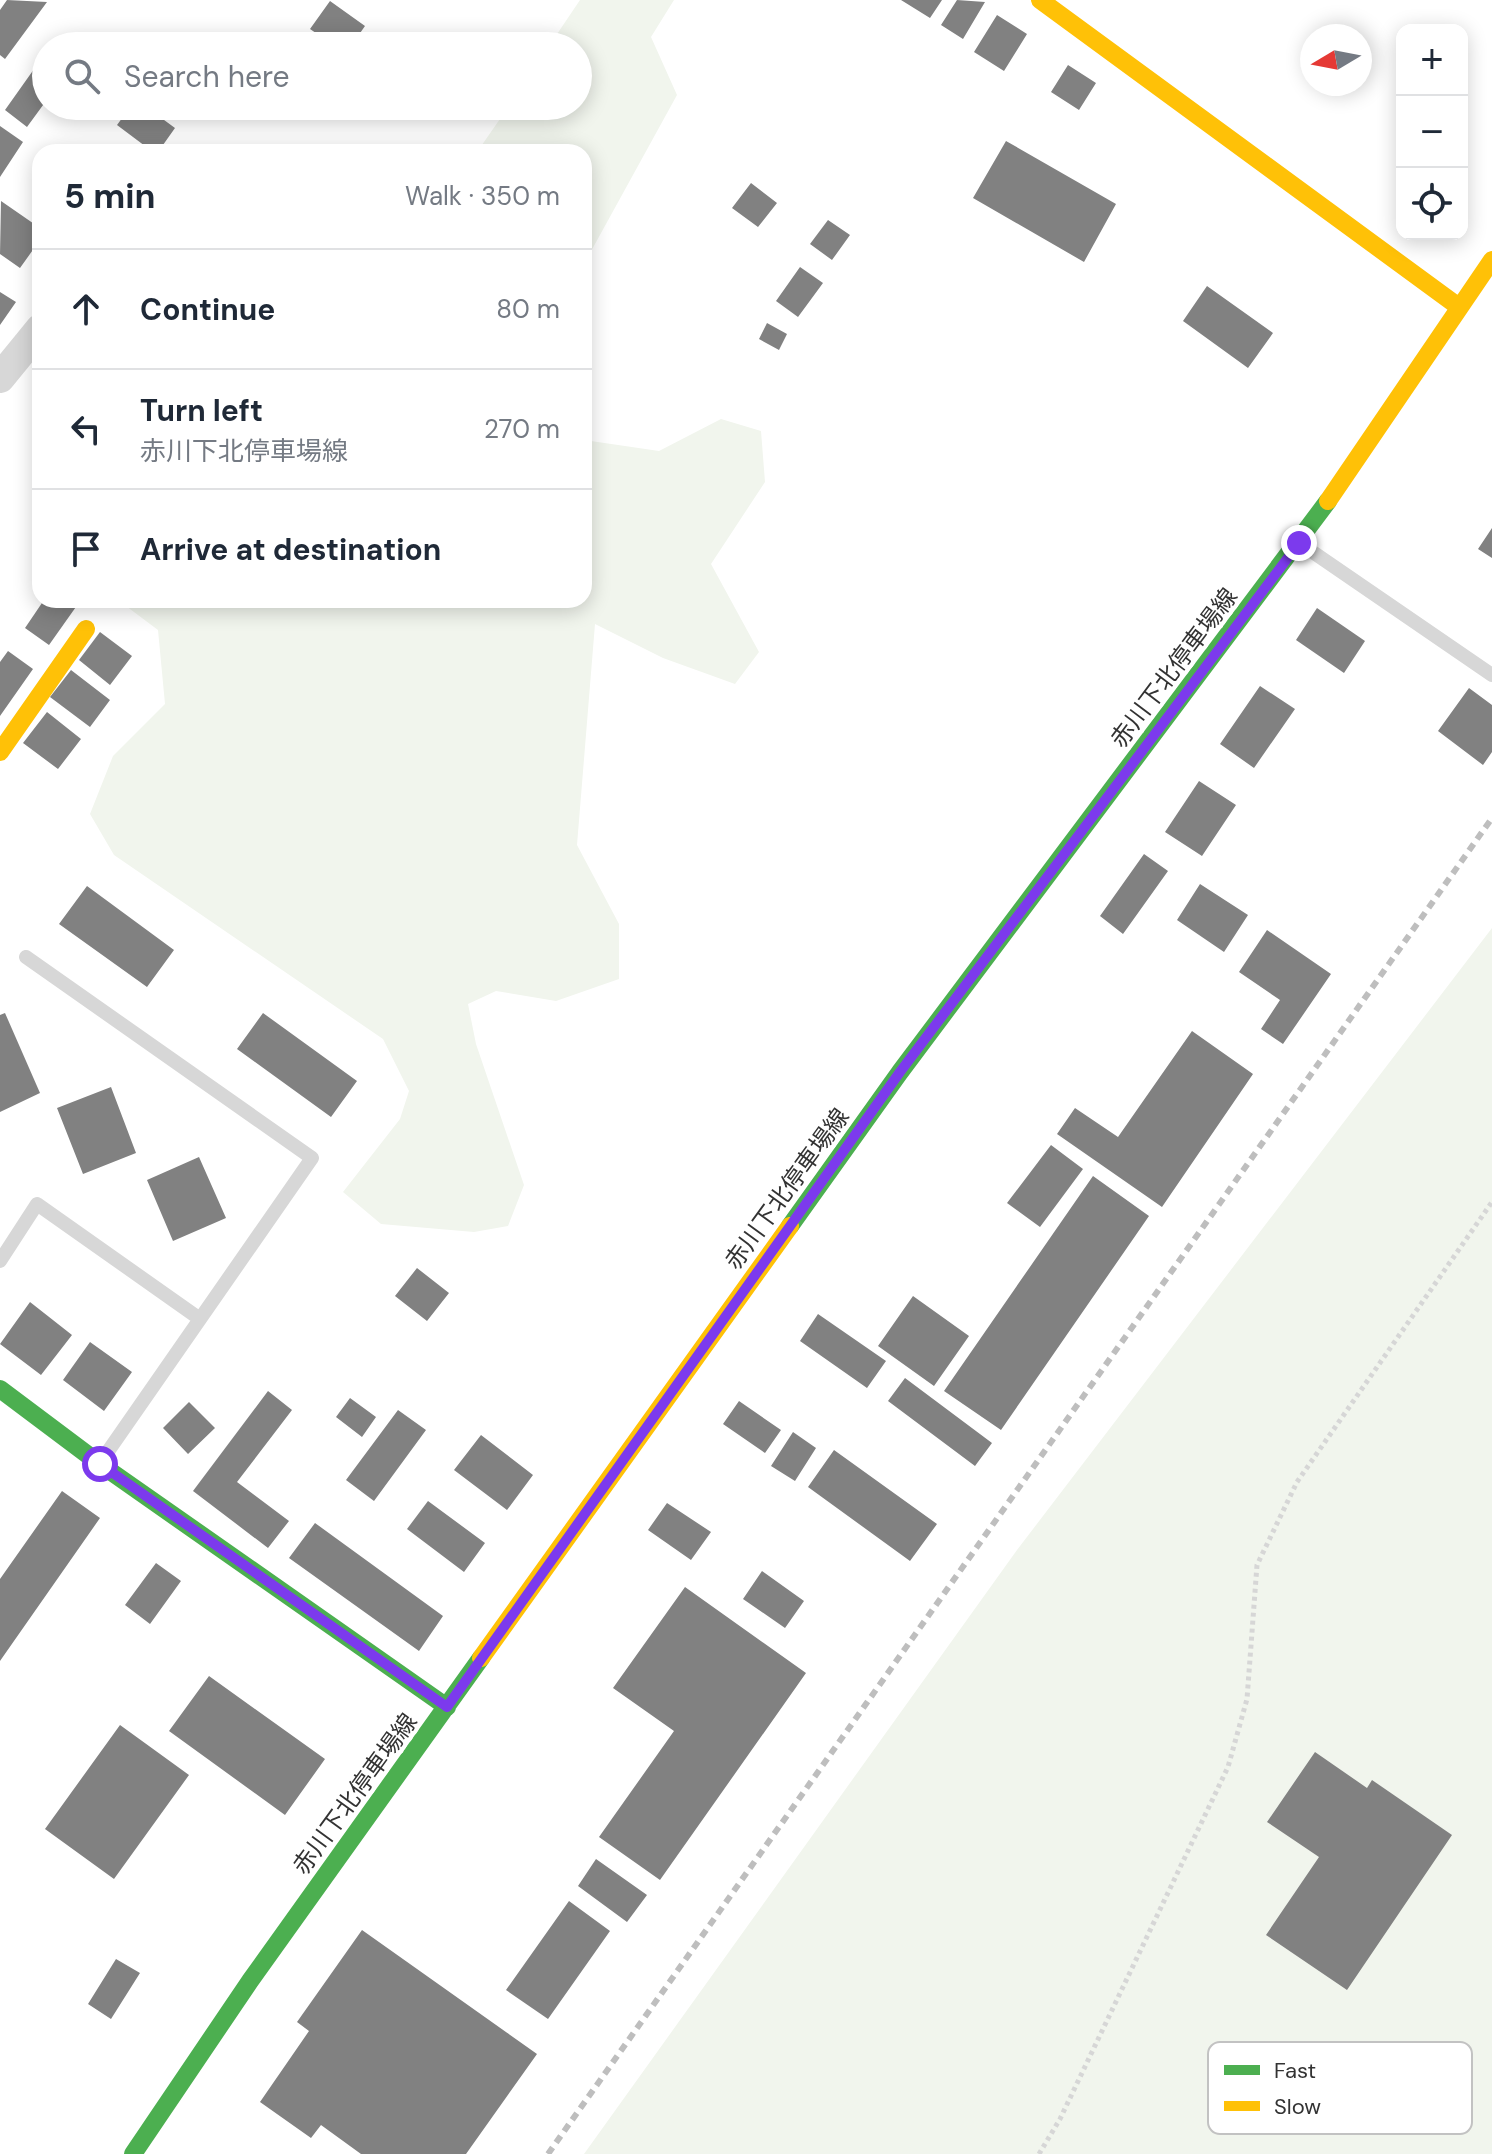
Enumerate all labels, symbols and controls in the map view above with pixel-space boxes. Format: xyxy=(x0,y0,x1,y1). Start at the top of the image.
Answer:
north arrow xyxy=(1300,24,1372,96)
map controls xyxy=(1396,24,1468,240)
button: + xyxy=(1396,24,1468,96)
search box xyxy=(32,32,592,120)
icon: search xyxy=(60,54,104,98)
text: Search here xyxy=(124,57,290,96)
button: − xyxy=(1396,96,1468,168)
button: locate xyxy=(1396,168,1468,240)
text: 5 min xyxy=(64,174,155,219)
text: Walk · 350 m xyxy=(405,179,560,213)
icon: ahead xyxy=(64,287,108,331)
text: Continue xyxy=(140,290,275,329)
text: 80 m xyxy=(496,292,560,326)
text: Turn left xyxy=(140,391,263,430)
icon: left xyxy=(64,407,108,451)
text: 270 m xyxy=(484,412,560,446)
text: 赤川下北停車場線 xyxy=(140,434,348,468)
route end xyxy=(1281,525,1317,561)
icon: arrive xyxy=(64,527,108,571)
text: Arrive at destination xyxy=(140,530,441,569)
street label: 赤川下北停車場線 xyxy=(1103,582,1244,754)
street label: 赤川下北停車場線 xyxy=(718,1102,856,1275)
route start xyxy=(82,1446,118,1482)
street label: 赤川下北停車場線 xyxy=(286,1707,424,1880)
legend xyxy=(1208,2042,1472,2134)
text: Fast xyxy=(1274,2056,1316,2085)
text: Slow xyxy=(1274,2092,1321,2121)

